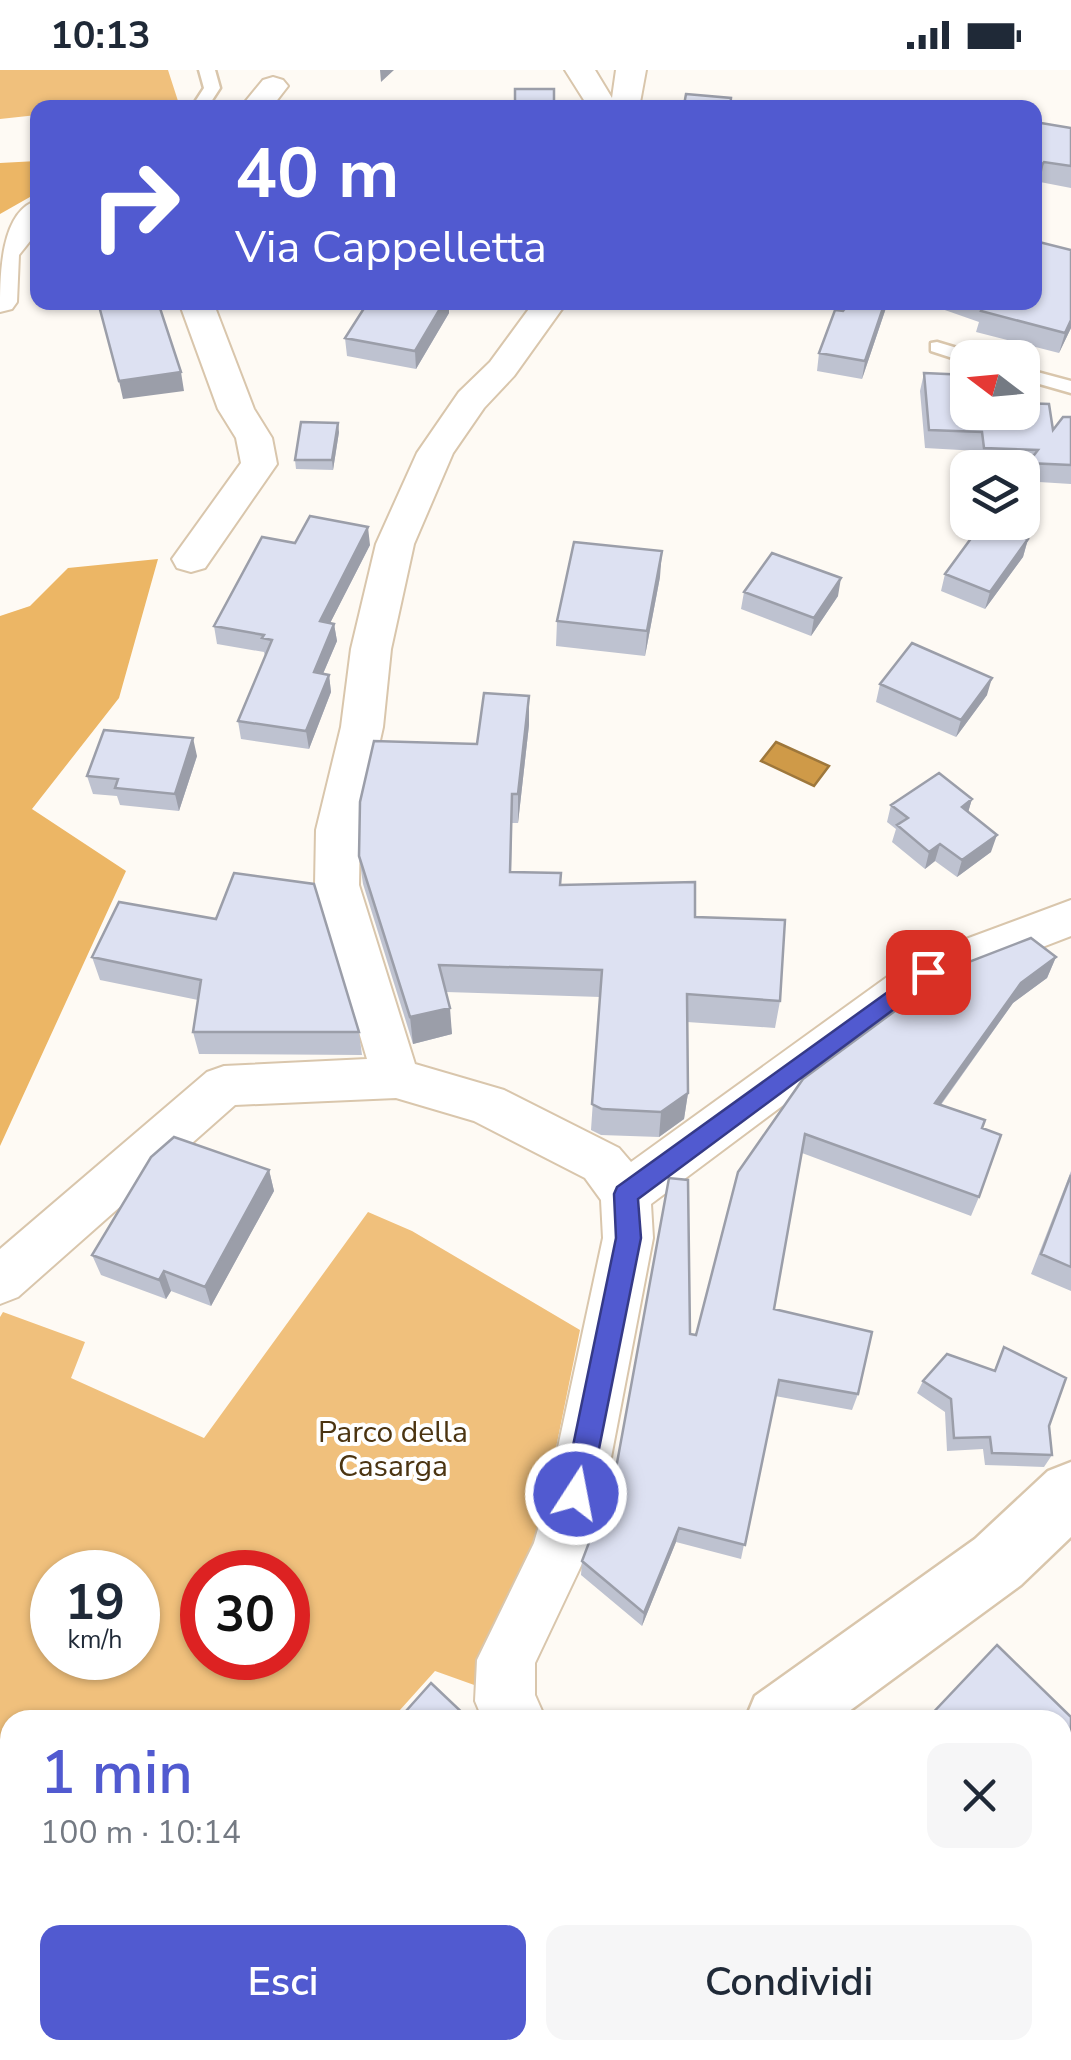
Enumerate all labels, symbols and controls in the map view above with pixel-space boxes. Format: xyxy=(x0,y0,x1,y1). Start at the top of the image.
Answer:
text: 10:13 xyxy=(50,10,151,61)
text: 40 m xyxy=(235,126,399,222)
icon: right xyxy=(70,140,200,270)
text: Via Cappelletta xyxy=(235,217,547,278)
north arrow xyxy=(950,340,1040,430)
map controls xyxy=(950,340,1040,540)
button: layers xyxy=(950,450,1040,540)
pin xyxy=(886,930,971,1015)
icon: arrive xyxy=(901,945,956,1000)
park label: Parco della Casarga xyxy=(318,1412,468,1487)
position arrow xyxy=(524,1442,628,1546)
speed limit sign: 30 xyxy=(180,1550,310,1680)
text: 19 xyxy=(65,1568,125,1637)
text: km/h xyxy=(67,1623,123,1657)
text: 1 min xyxy=(40,1732,193,1814)
button: close xyxy=(927,1743,1032,1848)
text: 100 m · 10:14 xyxy=(40,1811,241,1854)
button: Esci xyxy=(40,1925,526,2040)
button: Condividi xyxy=(546,1925,1032,2040)

